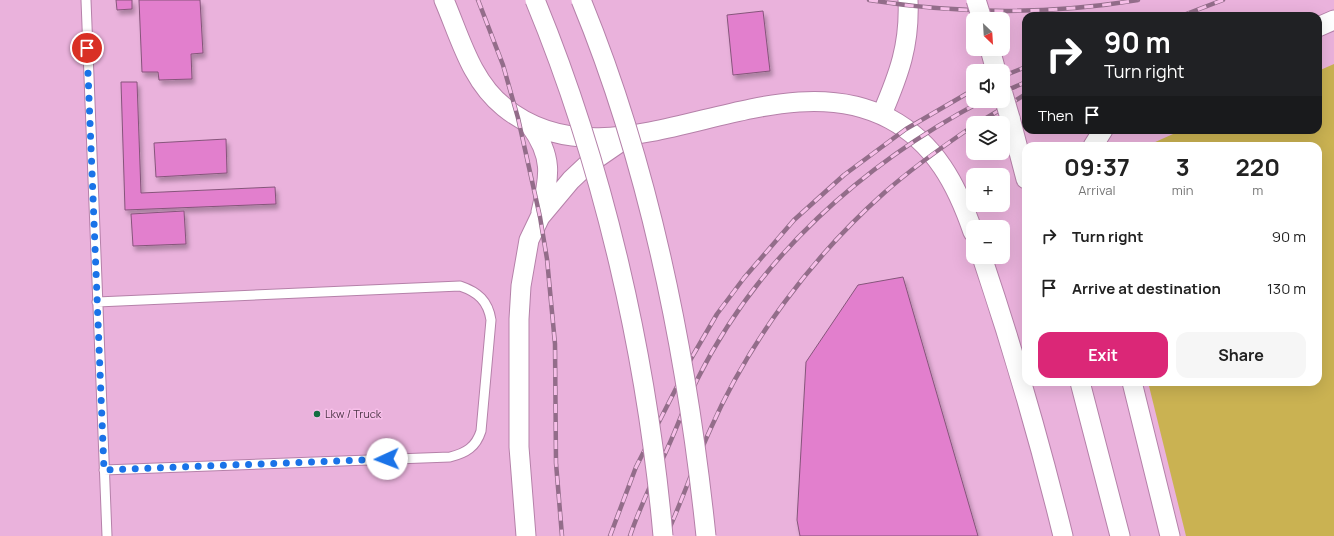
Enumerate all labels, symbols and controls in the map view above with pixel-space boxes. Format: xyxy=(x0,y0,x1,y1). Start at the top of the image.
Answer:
north arrow xyxy=(966,12,1010,56)
map controls xyxy=(966,12,1010,264)
text: 90 m xyxy=(1104,23,1171,61)
icon: right xyxy=(1038,28,1090,80)
pin xyxy=(70,31,104,65)
icon: arrive xyxy=(76,37,98,59)
text: Turn right xyxy=(1104,59,1185,83)
button: sound xyxy=(966,64,1010,108)
icon: arrive xyxy=(1081,104,1103,126)
text: Then xyxy=(1038,105,1073,126)
button: layers xyxy=(966,116,1010,160)
text: 09:37 xyxy=(1064,150,1130,183)
text: 3 xyxy=(1176,150,1190,183)
text: 220 xyxy=(1236,150,1280,183)
button: + xyxy=(966,168,1010,212)
text: Arrival xyxy=(1078,181,1115,199)
text: min xyxy=(1172,181,1194,199)
text: m xyxy=(1252,181,1263,199)
button: − xyxy=(966,220,1010,264)
icon: right xyxy=(1038,225,1060,247)
text: Turn right xyxy=(1072,226,1143,247)
text: 90 m xyxy=(1272,226,1306,247)
icon: arrive xyxy=(1038,277,1060,299)
text: Arrive at destination xyxy=(1072,278,1221,299)
text: 130 m xyxy=(1267,278,1306,299)
button: Exit xyxy=(1038,332,1168,378)
button: Share xyxy=(1176,332,1306,378)
place label: Lkw / Truck xyxy=(325,406,382,421)
marker: Lkw / Truck xyxy=(312,409,322,419)
position arrow xyxy=(366,438,408,480)

